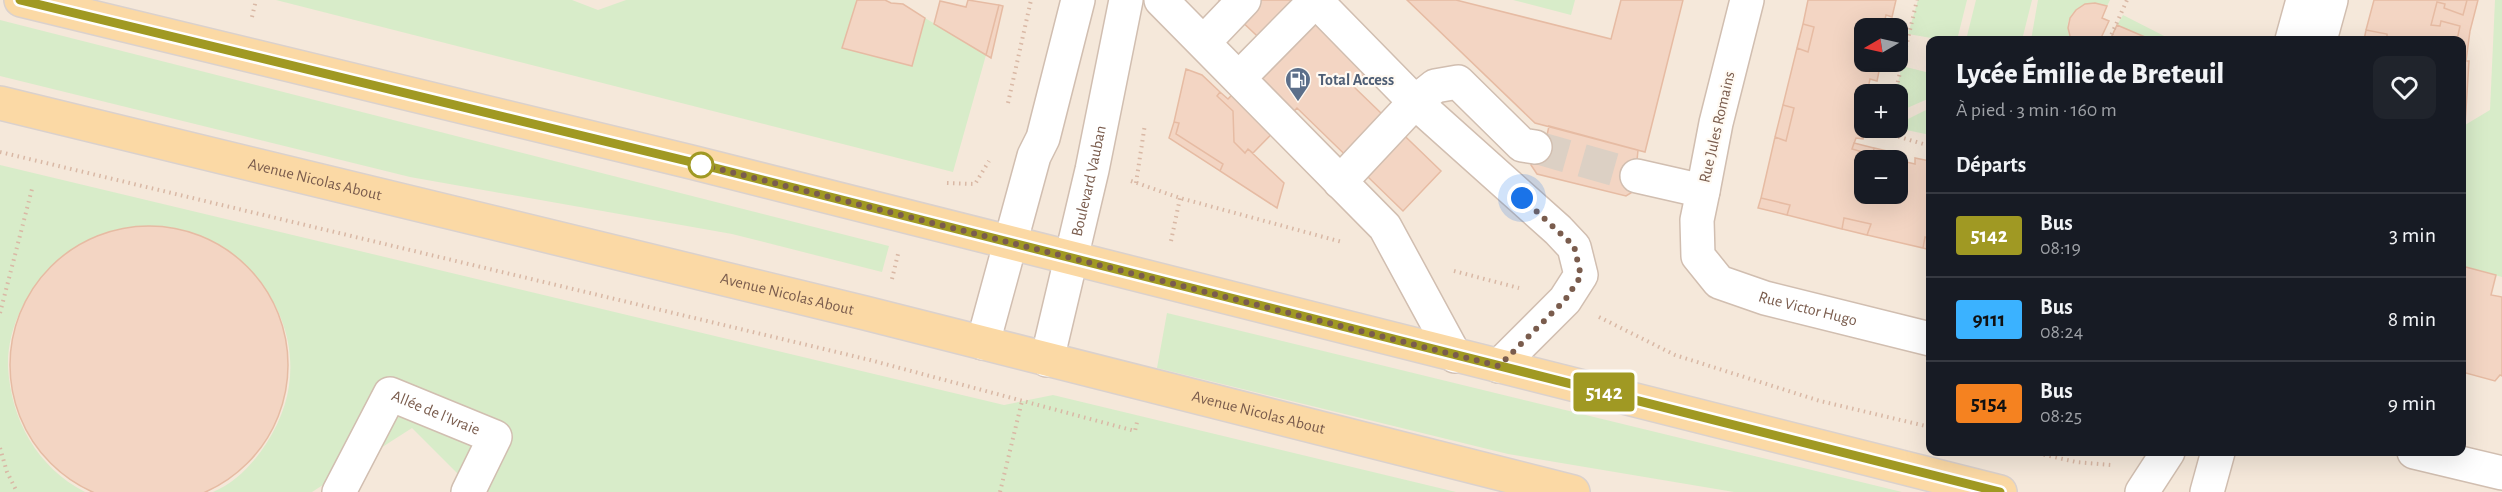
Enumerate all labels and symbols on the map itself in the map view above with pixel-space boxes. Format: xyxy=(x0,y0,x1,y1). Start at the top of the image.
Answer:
north arrow xyxy=(1854,18,1908,72)
fuel station icon: Total Access xyxy=(1283,65,1313,103)
street label: Rue Jules Romains xyxy=(1696,70,1738,184)
place label: Total Access xyxy=(1318,72,1394,88)
street label: Boulevard Vauban xyxy=(1069,124,1109,238)
unlabelled marker xyxy=(688,152,714,178)
street label: Avenue Nicolas About xyxy=(247,156,383,203)
your location xyxy=(1507,183,1537,213)
street label: Avenue Nicolas About xyxy=(719,270,855,318)
street label: Rue Victor Hugo xyxy=(1756,288,1859,329)
line badge: 5142 xyxy=(1562,372,1646,412)
street label: Allée de l'Ivraie xyxy=(389,388,482,438)
street label: Avenue Nicolas About xyxy=(1190,388,1327,437)

